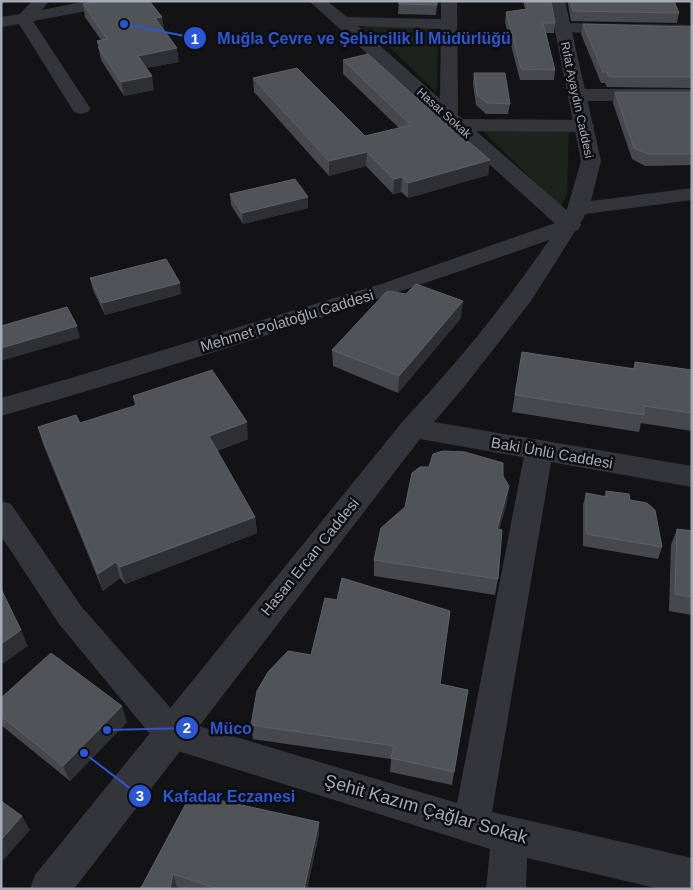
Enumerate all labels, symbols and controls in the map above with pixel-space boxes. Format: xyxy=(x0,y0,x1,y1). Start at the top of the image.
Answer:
callout: Muğla Çevre ve Şehircilik İl Müdürlüğü xyxy=(182,23,521,54)
text: 1 xyxy=(191,30,199,47)
text: Muğla Çevre ve Şehircilik İl Müdürlüğü xyxy=(217,30,511,47)
street label: Rıfat Ayaydın Caddesi xyxy=(558,41,596,159)
street label: Hasat Sokak xyxy=(414,85,475,142)
street label: Mehmet Polatoğlu Caddesi xyxy=(198,286,375,355)
street label: Baki Ünlü Caddesi xyxy=(490,433,614,472)
street label: Hasan Ercan Caddesi xyxy=(257,495,362,619)
callout: Müco xyxy=(175,712,262,743)
text: 2 xyxy=(183,719,191,736)
text: Müco xyxy=(210,720,252,737)
street label: Şehit Kazım Çağlar Sokak xyxy=(322,770,531,848)
callout: Kafadar Eczanesi xyxy=(128,781,305,812)
text: 3 xyxy=(136,787,144,804)
text: Kafadar Eczanesi xyxy=(163,788,295,805)

